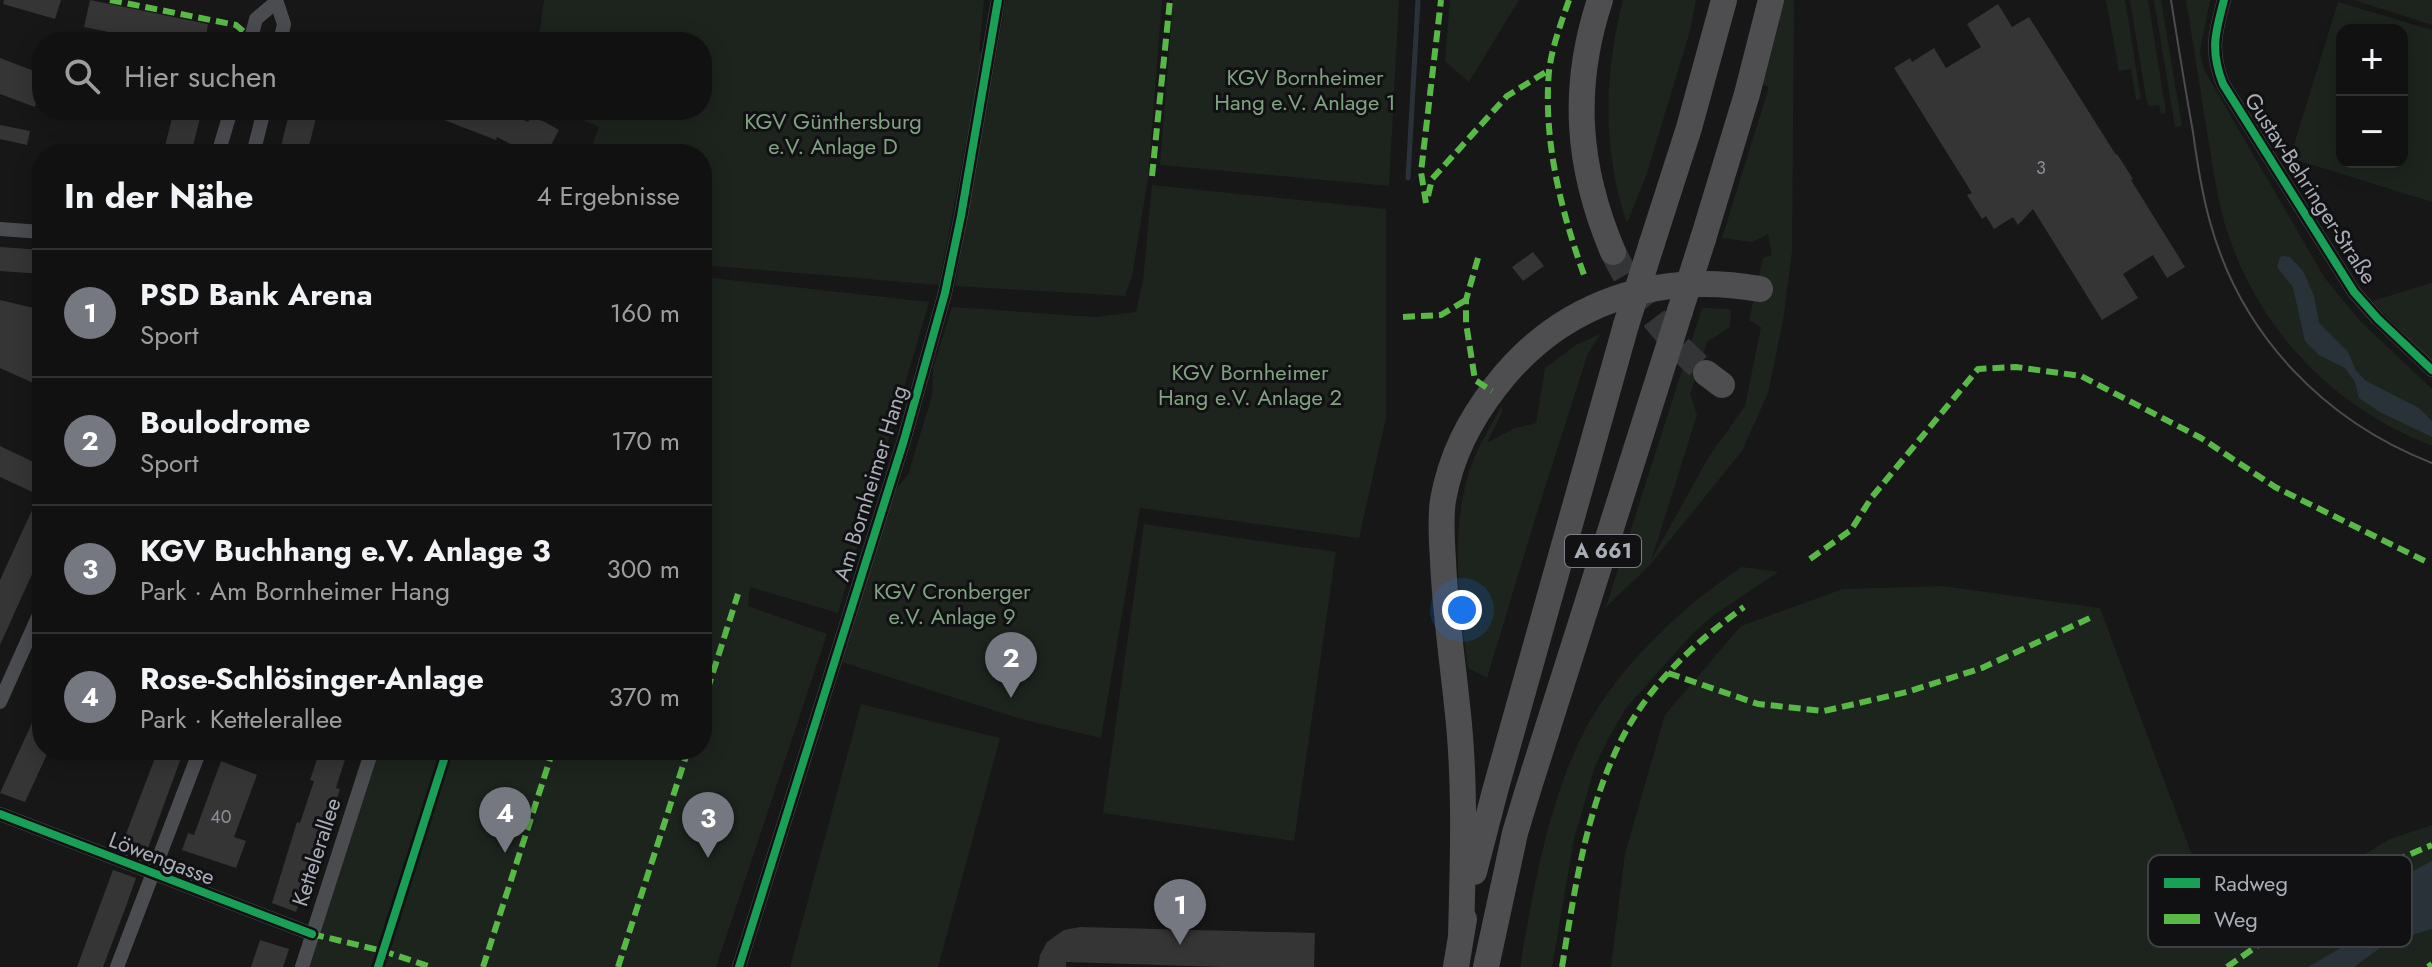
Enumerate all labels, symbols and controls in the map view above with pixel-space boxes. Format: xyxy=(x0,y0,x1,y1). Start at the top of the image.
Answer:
map controls xyxy=(2336,24,2408,168)
button: + xyxy=(2336,24,2408,96)
search box xyxy=(32,32,712,120)
icon: search xyxy=(60,54,104,98)
text: Hier suchen xyxy=(124,55,277,98)
park label: KGV Bornheimer Hang e.V. Anlage 1 xyxy=(1214,61,1396,118)
street label: Gustav-Behringer-Straße xyxy=(2237,86,2385,290)
button: − xyxy=(2336,96,2408,168)
park label: KGV Günthersburg e.V. Anlage D xyxy=(744,105,922,162)
house number: 3 xyxy=(2036,155,2046,181)
text: In der Nähe xyxy=(64,172,254,221)
text: 4 Ergebnisse xyxy=(536,177,680,215)
text: PSD Bank Arena xyxy=(140,273,373,316)
text: 1 xyxy=(83,294,97,332)
text: 160 m xyxy=(610,294,680,332)
text: Sport xyxy=(140,316,198,354)
park label: KGV Bornheimer Hang e.V. Anlage 2 xyxy=(1158,356,1342,413)
street label: Am Bornheimer Hang xyxy=(825,381,915,585)
text: Boulodrome xyxy=(140,401,311,444)
text: 2 xyxy=(81,422,99,460)
text: 170 m xyxy=(611,422,680,460)
text: Sport xyxy=(140,444,198,482)
text: KGV Buchhang e.V. Anlage 3 xyxy=(140,529,551,572)
road number: A 661 xyxy=(1565,535,1641,567)
text: 3 xyxy=(82,550,98,588)
text: 300 m xyxy=(607,550,680,588)
text: Park · Am Bornheimer Hang xyxy=(140,572,450,610)
park label: KGV Cronberger e.V. Anlage 9 xyxy=(873,575,1031,632)
your location xyxy=(1442,590,1482,630)
pin: 2 xyxy=(985,632,1037,698)
text: Rose-Schlösinger-Anlage xyxy=(140,657,484,700)
text: 4 xyxy=(81,678,99,716)
text: 370 m xyxy=(609,678,680,716)
text: Park · Kettelerallee xyxy=(140,700,342,738)
pin: 4 xyxy=(479,787,531,853)
pin: 3 xyxy=(682,792,734,858)
street label: Kettelerallee xyxy=(283,794,349,910)
house number: 40 xyxy=(210,804,232,830)
street label: Löwengasse xyxy=(104,823,220,893)
legend xyxy=(2148,855,2412,947)
text: Radweg xyxy=(2214,867,2288,899)
pin: 1 xyxy=(1154,879,1206,945)
text: Weg xyxy=(2214,903,2258,935)

